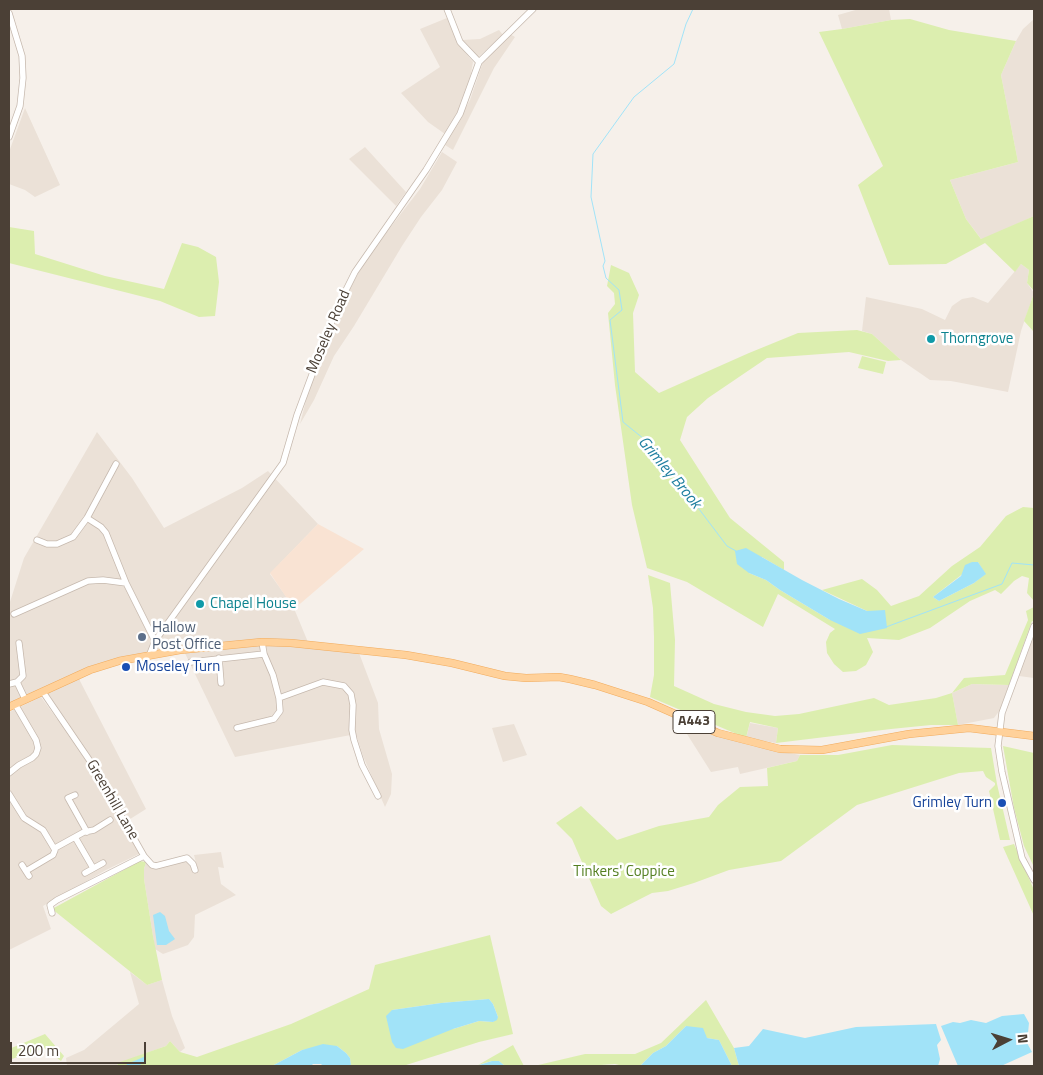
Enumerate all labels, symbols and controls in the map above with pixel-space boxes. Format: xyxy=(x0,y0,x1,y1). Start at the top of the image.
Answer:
street label: Moseley Road xyxy=(303,288,355,376)
place label: Thorngrove xyxy=(941,330,1013,348)
marker: Thorngrove xyxy=(925,333,937,345)
water label: Grimley Brook xyxy=(633,433,705,513)
place label: Chapel House xyxy=(210,595,296,613)
marker: Chapel House xyxy=(194,598,206,610)
place label: Hallow Post Office xyxy=(152,619,221,654)
marker: Hallow Post Office xyxy=(136,631,148,643)
place label: Moseley Turn xyxy=(136,658,220,676)
marker: Moseley Turn xyxy=(120,661,132,673)
road number: A443 xyxy=(673,710,715,734)
street label: Greenhill Lane xyxy=(82,757,142,843)
place label: Grimley Turn xyxy=(913,794,992,812)
marker: Grimley Turn xyxy=(996,797,1008,809)
park label: Tinkers' Coppice xyxy=(573,863,675,881)
north arrow xyxy=(983,1015,1033,1065)
scale bar xyxy=(12,1032,149,1064)
text: N xyxy=(1013,1033,1034,1044)
text: 200 m xyxy=(18,1039,59,1062)

